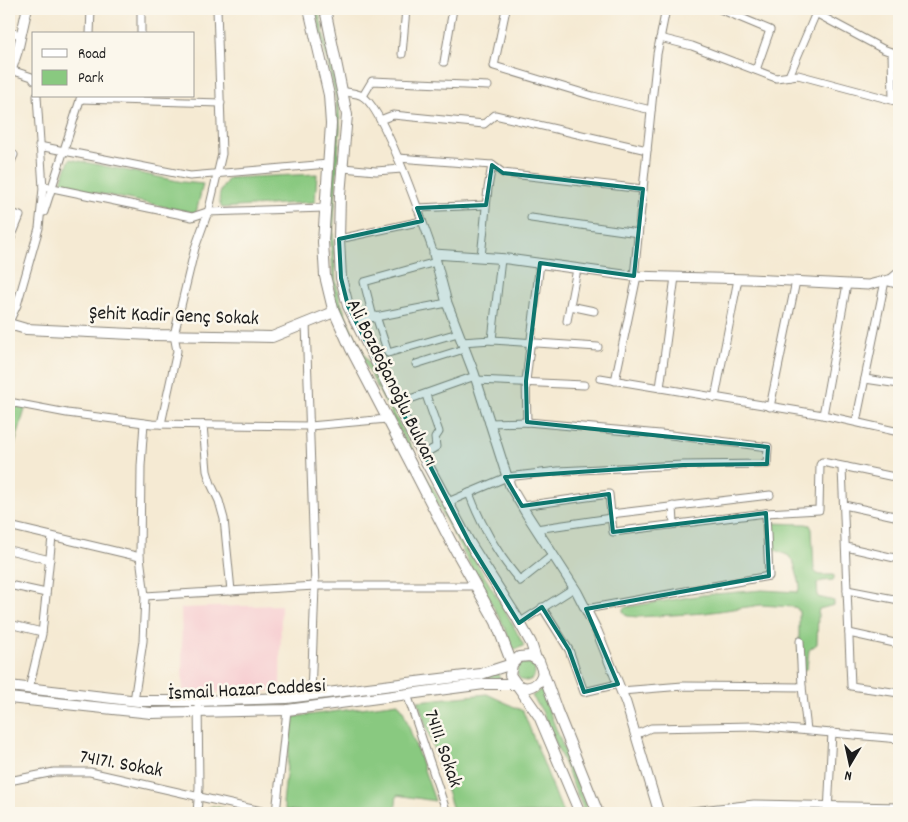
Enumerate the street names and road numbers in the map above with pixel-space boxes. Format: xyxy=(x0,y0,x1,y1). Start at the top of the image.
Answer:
street label: Ali Bozdoğanoğlu Bulvarı xyxy=(338,295,444,471)
street label: Şehit Kadir Genç Sokak xyxy=(89,300,259,334)
street label: İsmail Hazar Caddesi xyxy=(168,673,327,709)
street label: 74111. Sokak xyxy=(416,706,468,792)
street label: 74171. Sokak xyxy=(77,744,165,786)

